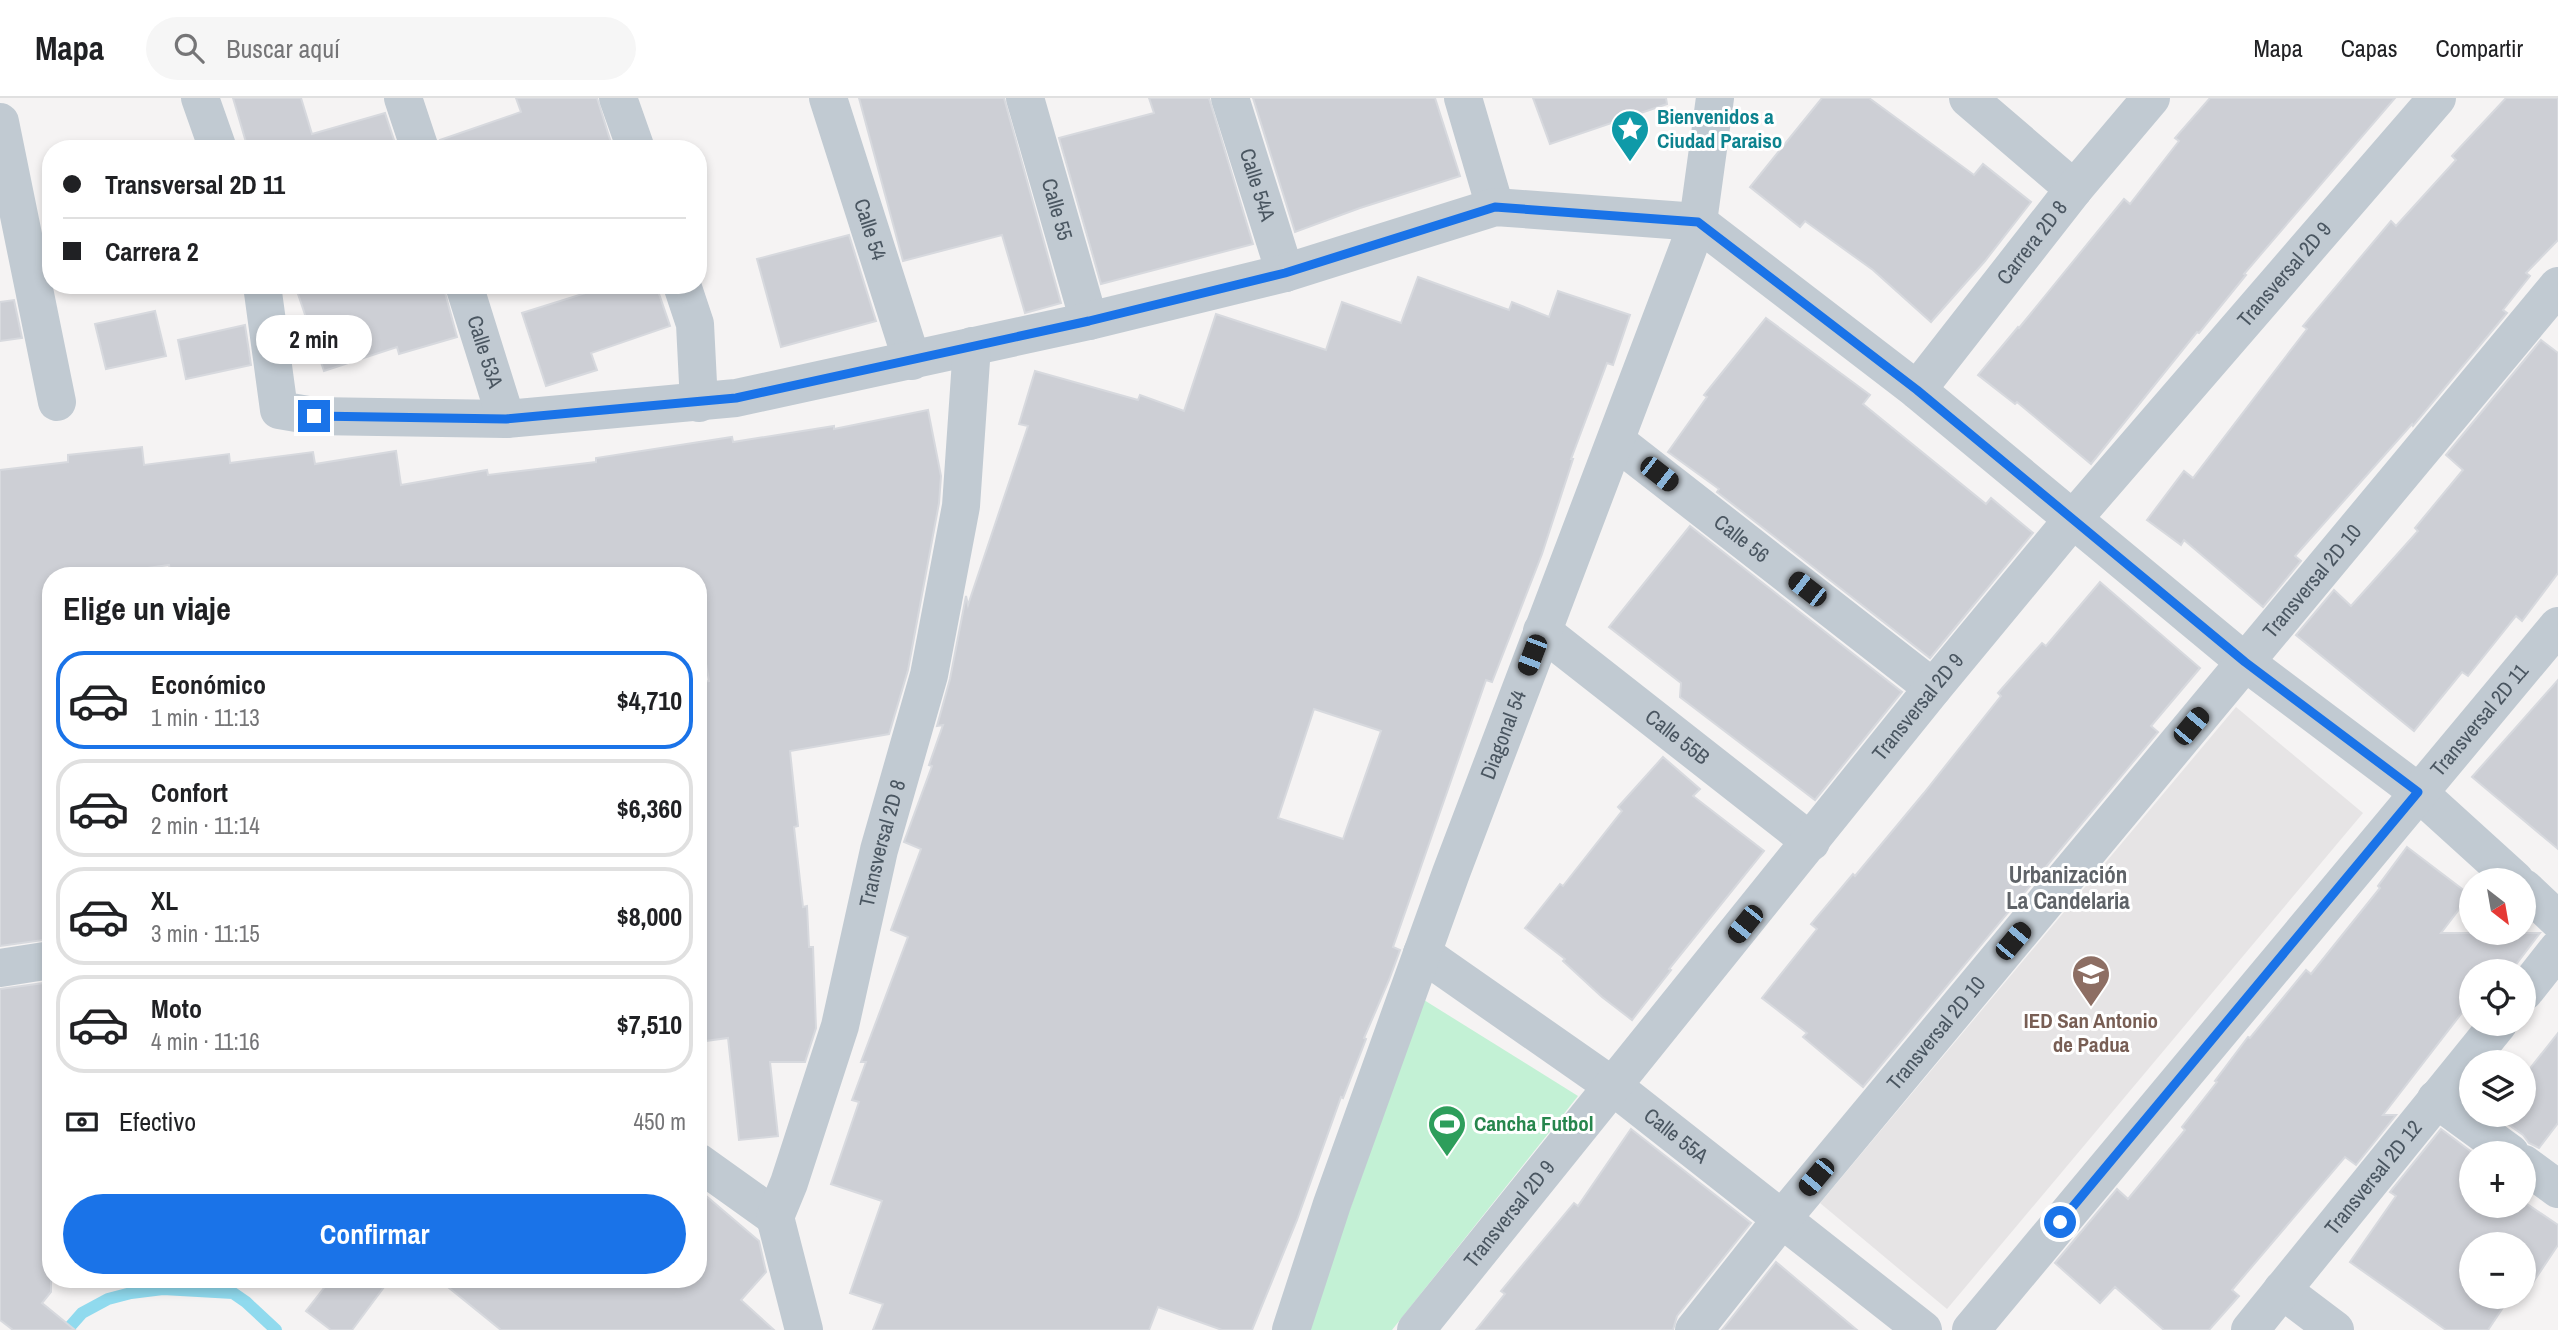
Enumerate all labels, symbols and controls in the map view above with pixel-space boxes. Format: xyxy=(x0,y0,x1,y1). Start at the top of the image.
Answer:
search box xyxy=(146,17,636,80)
text: Mapa xyxy=(35,26,104,70)
icon: search xyxy=(170,29,208,67)
text: Buscar aquí xyxy=(226,31,340,66)
text: Mapa xyxy=(2253,32,2303,64)
text: Capas xyxy=(2341,32,2398,64)
text: Compartir xyxy=(2436,32,2523,64)
place label: Bienvenidos a Ciudad Paraiso xyxy=(1657,102,1782,155)
place icon: Bienvenidos a Ciudad Paraiso xyxy=(1609,108,1651,163)
street label: Calle 54A xyxy=(1233,145,1283,225)
text: Transversal 2D 11 xyxy=(105,167,285,202)
street label: Calle 55 xyxy=(1035,175,1080,244)
street label: Carrera 2D 8 xyxy=(1990,194,2074,290)
street label: Calle 54 xyxy=(847,195,894,264)
street label: Transversal 2D 9 xyxy=(2230,215,2338,333)
text: Carrera 2 xyxy=(105,234,199,269)
street label: Calle 53A xyxy=(460,312,511,392)
callout: 2 min xyxy=(256,314,372,364)
text: 2 min xyxy=(289,324,339,355)
route end xyxy=(298,400,330,432)
car xyxy=(1636,453,1683,495)
street label: Calle 56 xyxy=(1708,507,1776,569)
street label: Transversal 2D 10 xyxy=(2256,518,2368,644)
car xyxy=(1784,568,1831,610)
text: Elige un viaje xyxy=(63,587,231,630)
car xyxy=(1515,632,1550,678)
street label: Transversal 2D 9 xyxy=(1865,647,1970,767)
street label: Transversal 2D 11 xyxy=(2423,657,2535,782)
text: Económico xyxy=(151,667,266,702)
icon: car xyxy=(67,669,130,732)
text: $4,710 xyxy=(617,683,682,718)
street label: Diagonal 54 xyxy=(1473,686,1533,783)
text: 1 min · 11:13 xyxy=(151,702,260,733)
street label: Calle 55B xyxy=(1639,702,1716,771)
car xyxy=(2170,703,2213,749)
text: Confort xyxy=(151,775,228,810)
street label: Transversal 2D 8 xyxy=(852,776,912,910)
icon: car xyxy=(67,777,130,840)
text: $6,360 xyxy=(617,791,682,826)
text: 2 min · 11:14 xyxy=(151,810,260,841)
district label: Urbanización La Candelaria xyxy=(2006,859,2130,916)
north arrow xyxy=(2459,868,2536,945)
map controls xyxy=(2459,868,2536,1309)
text: XL xyxy=(151,883,178,918)
icon: car xyxy=(67,885,130,948)
text: $8,000 xyxy=(617,899,682,934)
car xyxy=(1724,901,1767,947)
text: 3 min · 11:15 xyxy=(151,918,260,949)
car xyxy=(1992,918,2035,964)
school or university icon: IED San Antonio de Padua xyxy=(2070,953,2112,1008)
button: locate xyxy=(2459,959,2536,1036)
street label: Transversal 2D 10 xyxy=(1880,970,1992,1096)
text: Moto xyxy=(151,991,202,1026)
icon: car xyxy=(67,993,130,1056)
place label: IED San Antonio de Padua xyxy=(2024,1006,2158,1059)
text: $7,510 xyxy=(617,1007,682,1042)
text: 4 min · 11:16 xyxy=(151,1026,260,1057)
button: layers xyxy=(2459,1050,2536,1127)
street label: Calle 55A xyxy=(1638,1101,1715,1170)
icon: cash xyxy=(63,1103,101,1141)
sports icon: Cancha Futbol xyxy=(1426,1103,1468,1158)
text: Efectivo xyxy=(119,1104,196,1139)
text: 450 m xyxy=(634,1106,686,1137)
place label: Cancha Futbol xyxy=(1474,1109,1594,1138)
street label: Transversal 2D 12 xyxy=(2318,1114,2428,1241)
button: + xyxy=(2459,1141,2536,1218)
street label: Transversal 2D 9 xyxy=(1457,1154,1561,1274)
car xyxy=(1795,1154,1838,1200)
button: Confirmar xyxy=(63,1194,686,1274)
route start xyxy=(2044,1206,2076,1238)
button: − xyxy=(2459,1232,2536,1309)

